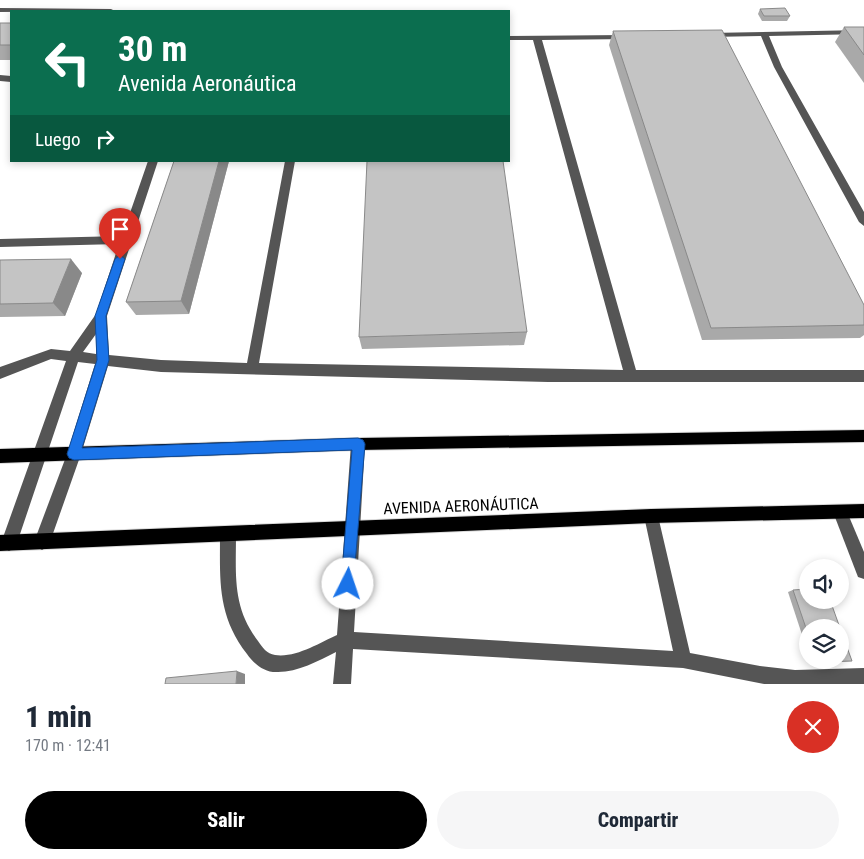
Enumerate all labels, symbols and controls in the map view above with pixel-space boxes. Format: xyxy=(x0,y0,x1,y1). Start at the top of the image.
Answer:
text: 30 m xyxy=(118,29,187,70)
icon: left xyxy=(35,30,100,95)
text: Avenida Aeronáutica xyxy=(118,71,297,96)
icon: right xyxy=(91,125,119,153)
text: Luego xyxy=(35,128,81,151)
pin xyxy=(99,208,141,259)
icon: arrive xyxy=(106,215,134,243)
street label: AVENIDA AERONÁUTICA xyxy=(383,494,539,518)
position arrow xyxy=(321,557,373,609)
map controls xyxy=(799,559,849,669)
button: sound xyxy=(799,559,849,609)
button: layers xyxy=(799,619,849,669)
text: 1 min xyxy=(25,699,92,734)
button: close xyxy=(787,701,839,753)
text: 170 m · 12:41 xyxy=(25,736,111,755)
button: Salir xyxy=(25,791,427,849)
button: Compartir xyxy=(437,791,839,849)

